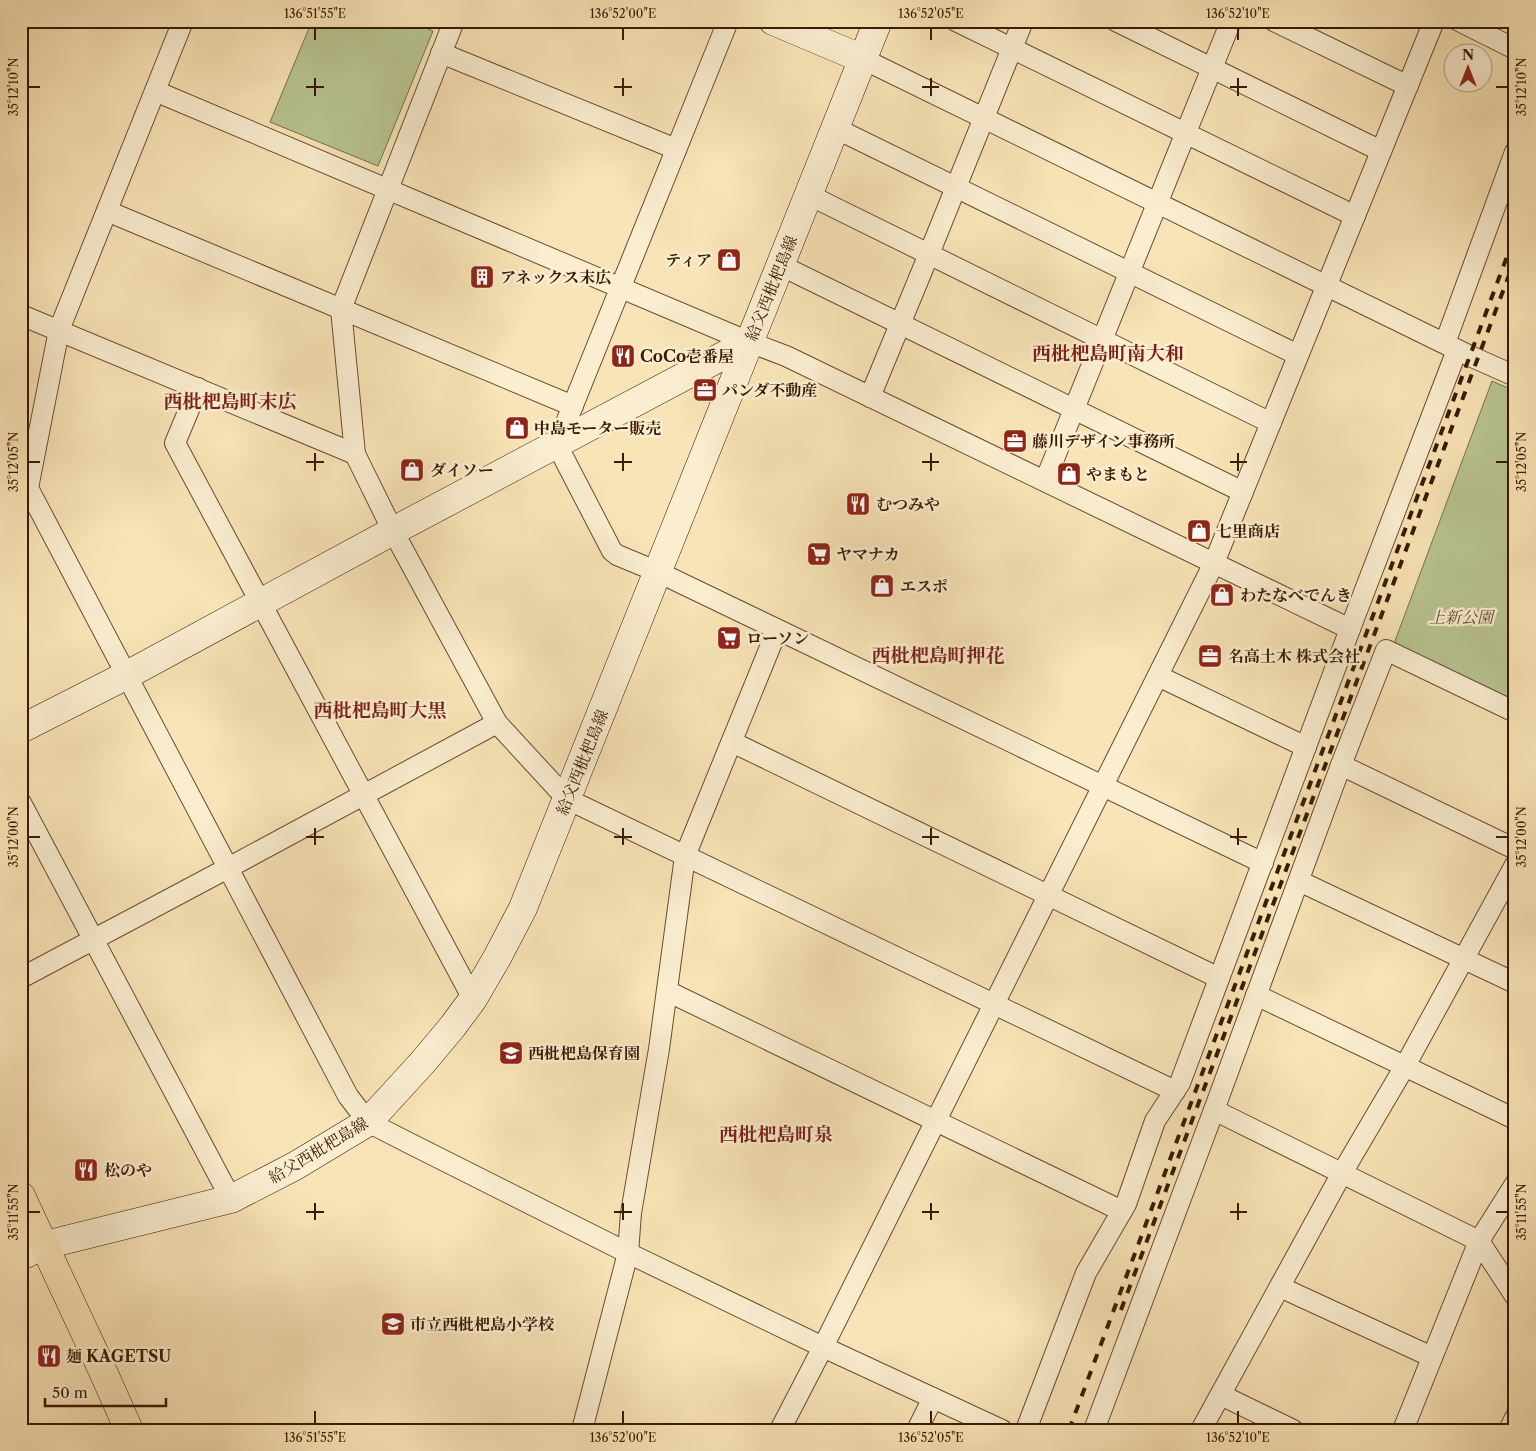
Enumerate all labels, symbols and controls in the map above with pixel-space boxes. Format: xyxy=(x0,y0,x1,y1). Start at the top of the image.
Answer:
text: 136°51'55"E xyxy=(284,6,346,21)
text: 136°52'00"E xyxy=(590,6,656,21)
text: 136°52'05"E xyxy=(898,6,964,21)
text: 136°52'10"E xyxy=(1206,6,1270,21)
north arrow xyxy=(1444,42,1494,92)
text: N xyxy=(1462,46,1474,64)
text: 35°12'10"N xyxy=(6,58,21,116)
text: 35°12'10"N xyxy=(1514,58,1529,116)
street label: 給父西枇杷島線 xyxy=(741,232,801,344)
shop icon: ティア xyxy=(716,247,742,273)
place label: ティア xyxy=(665,250,712,270)
building icon: アネックス末広 xyxy=(469,264,495,290)
place label: アネックス末広 xyxy=(500,267,611,287)
district label: 西枇杷島町南大和 xyxy=(1032,342,1184,365)
restaurant icon: CoCo壱番屋 xyxy=(610,343,636,369)
place label: CoCo壱番屋 xyxy=(640,346,734,366)
office icon: パンダ不動産 xyxy=(692,377,718,403)
place label: パンダ不動産 xyxy=(722,380,817,400)
district label: 西枇杷島町末広 xyxy=(163,390,297,413)
shop icon: 中島モーター販売 xyxy=(504,415,530,441)
place label: 中島モーター販売 xyxy=(534,418,661,438)
office icon: 藤川デザイン事務所 xyxy=(1002,428,1028,454)
place label: 藤川デザイン事務所 xyxy=(1032,431,1175,451)
text: 35°12'05"N xyxy=(6,432,21,492)
text: 35°12'05"N xyxy=(1514,432,1529,492)
shop icon: ダイソー xyxy=(399,457,425,483)
place label: ダイソー xyxy=(430,460,494,480)
shop icon: やまもと xyxy=(1056,461,1082,487)
place label: やまもと xyxy=(1086,464,1150,484)
restaurant icon: むつみや xyxy=(845,491,871,517)
place label: むつみや xyxy=(876,494,940,514)
shop icon: 七里商店 xyxy=(1186,518,1212,544)
place label: 七里商店 xyxy=(1216,521,1280,541)
supermarket icon: ヤマナカ xyxy=(806,541,832,567)
place label: ヤマナカ xyxy=(836,544,900,564)
shop icon: エスポ xyxy=(869,573,895,599)
place label: エスポ xyxy=(900,576,948,596)
shop icon: わたなべでんき xyxy=(1209,582,1235,608)
place label: わたなべでんき xyxy=(1240,585,1352,605)
park label: 上新公園 xyxy=(1429,607,1496,627)
supermarket icon: ローソン xyxy=(716,625,742,651)
place label: ローソン xyxy=(746,628,809,648)
office icon: 名高土木 株式会社 xyxy=(1197,643,1223,669)
district label: 西枇杷島町押花 xyxy=(871,644,1005,667)
place label: 名高土木 株式会社 xyxy=(1228,646,1360,666)
district label: 西枇杷島町大黒 xyxy=(313,699,447,722)
street label: 給父西枇杷島線 xyxy=(552,706,612,818)
text: 35°12'00"N xyxy=(6,806,21,868)
text: 35°12'00"N xyxy=(1514,806,1529,868)
school or university icon: 西枇杷島保育園 xyxy=(498,1040,524,1066)
place label: 西枇杷島保育園 xyxy=(528,1043,640,1063)
street label: 給父西枇杷島線 xyxy=(265,1113,371,1187)
district label: 西枇杷島町泉 xyxy=(719,1123,833,1146)
restaurant icon: 松のや xyxy=(73,1157,99,1183)
place label: 松のや xyxy=(104,1160,152,1180)
text: 35°11'55"N xyxy=(6,1183,21,1241)
text: 35°11'55"N xyxy=(1514,1183,1529,1241)
school or university icon: 市立西枇杷島小学校 xyxy=(380,1311,406,1337)
place label: 市立西枇杷島小学校 xyxy=(410,1314,555,1334)
restaurant icon: 麺 KAGETSU xyxy=(36,1343,62,1369)
place label: 麺 KAGETSU xyxy=(66,1346,171,1366)
scale bar xyxy=(45,1376,166,1408)
text: 50 m xyxy=(52,1383,88,1402)
text: 136°51'55"E xyxy=(284,1430,346,1445)
text: 136°52'00"E xyxy=(590,1430,656,1445)
text: 136°52'05"E xyxy=(898,1430,964,1445)
text: 136°52'10"E xyxy=(1206,1430,1270,1445)

